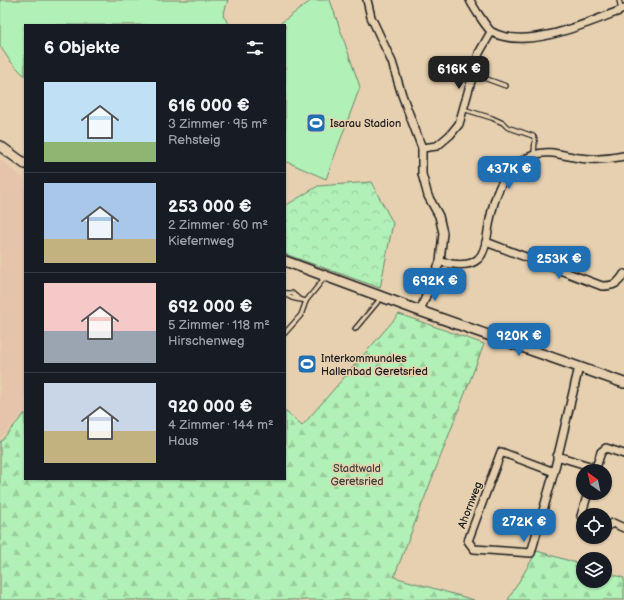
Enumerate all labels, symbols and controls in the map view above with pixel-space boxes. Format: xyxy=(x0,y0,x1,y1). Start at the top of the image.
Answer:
icon: filters xyxy=(244,37,266,59)
text: 6 Objekte xyxy=(44,38,120,58)
pin: 616K € xyxy=(426,56,492,90)
text: 616K € xyxy=(437,61,481,77)
text: 616 000 € xyxy=(168,96,250,116)
icon: home xyxy=(76,98,124,146)
sports icon: Isarau Stadion xyxy=(305,112,327,134)
text: 3 Zimmer · 95 m² xyxy=(168,116,268,132)
place label: Isarau Stadion xyxy=(330,117,401,130)
text: Rehsteig xyxy=(168,132,220,148)
pin: 437K € xyxy=(476,156,542,190)
text: 437K € xyxy=(487,161,531,177)
text: 253 000 € xyxy=(168,197,252,217)
icon: home xyxy=(76,199,124,247)
text: 2 Zimmer · 60 m² xyxy=(168,217,268,233)
text: Kiefernweg xyxy=(168,233,234,249)
pin: 253K € xyxy=(526,246,592,280)
text: 253K € xyxy=(536,251,582,267)
pin: 692K € xyxy=(402,268,468,302)
text: 692K € xyxy=(412,273,458,289)
text: 692 000 € xyxy=(168,297,252,317)
icon: home xyxy=(76,299,124,347)
text: 5 Zimmer · 118 m² xyxy=(168,317,270,333)
pin: 920K € xyxy=(486,323,552,357)
text: 920K € xyxy=(496,328,542,344)
text: Hirschenweg xyxy=(168,333,245,349)
place label: Interkommunales Hallenbad Geretsried xyxy=(321,352,428,378)
sports icon: Interkommunales Hallenbad Geretsried xyxy=(296,353,318,375)
text: 920 000 € xyxy=(168,397,252,417)
icon: home xyxy=(76,399,124,447)
text: 4 Zimmer · 144 m² xyxy=(168,417,274,433)
text: Haus xyxy=(168,433,199,449)
park label: Stadtwald Geretsried xyxy=(330,462,384,488)
north arrow xyxy=(576,464,612,500)
map controls xyxy=(576,464,612,588)
street label: Ahornweg xyxy=(455,480,485,530)
button: locate xyxy=(576,508,612,544)
pin: 272K € xyxy=(491,509,557,543)
text: 272K € xyxy=(502,514,546,530)
button: layers xyxy=(576,552,612,588)

